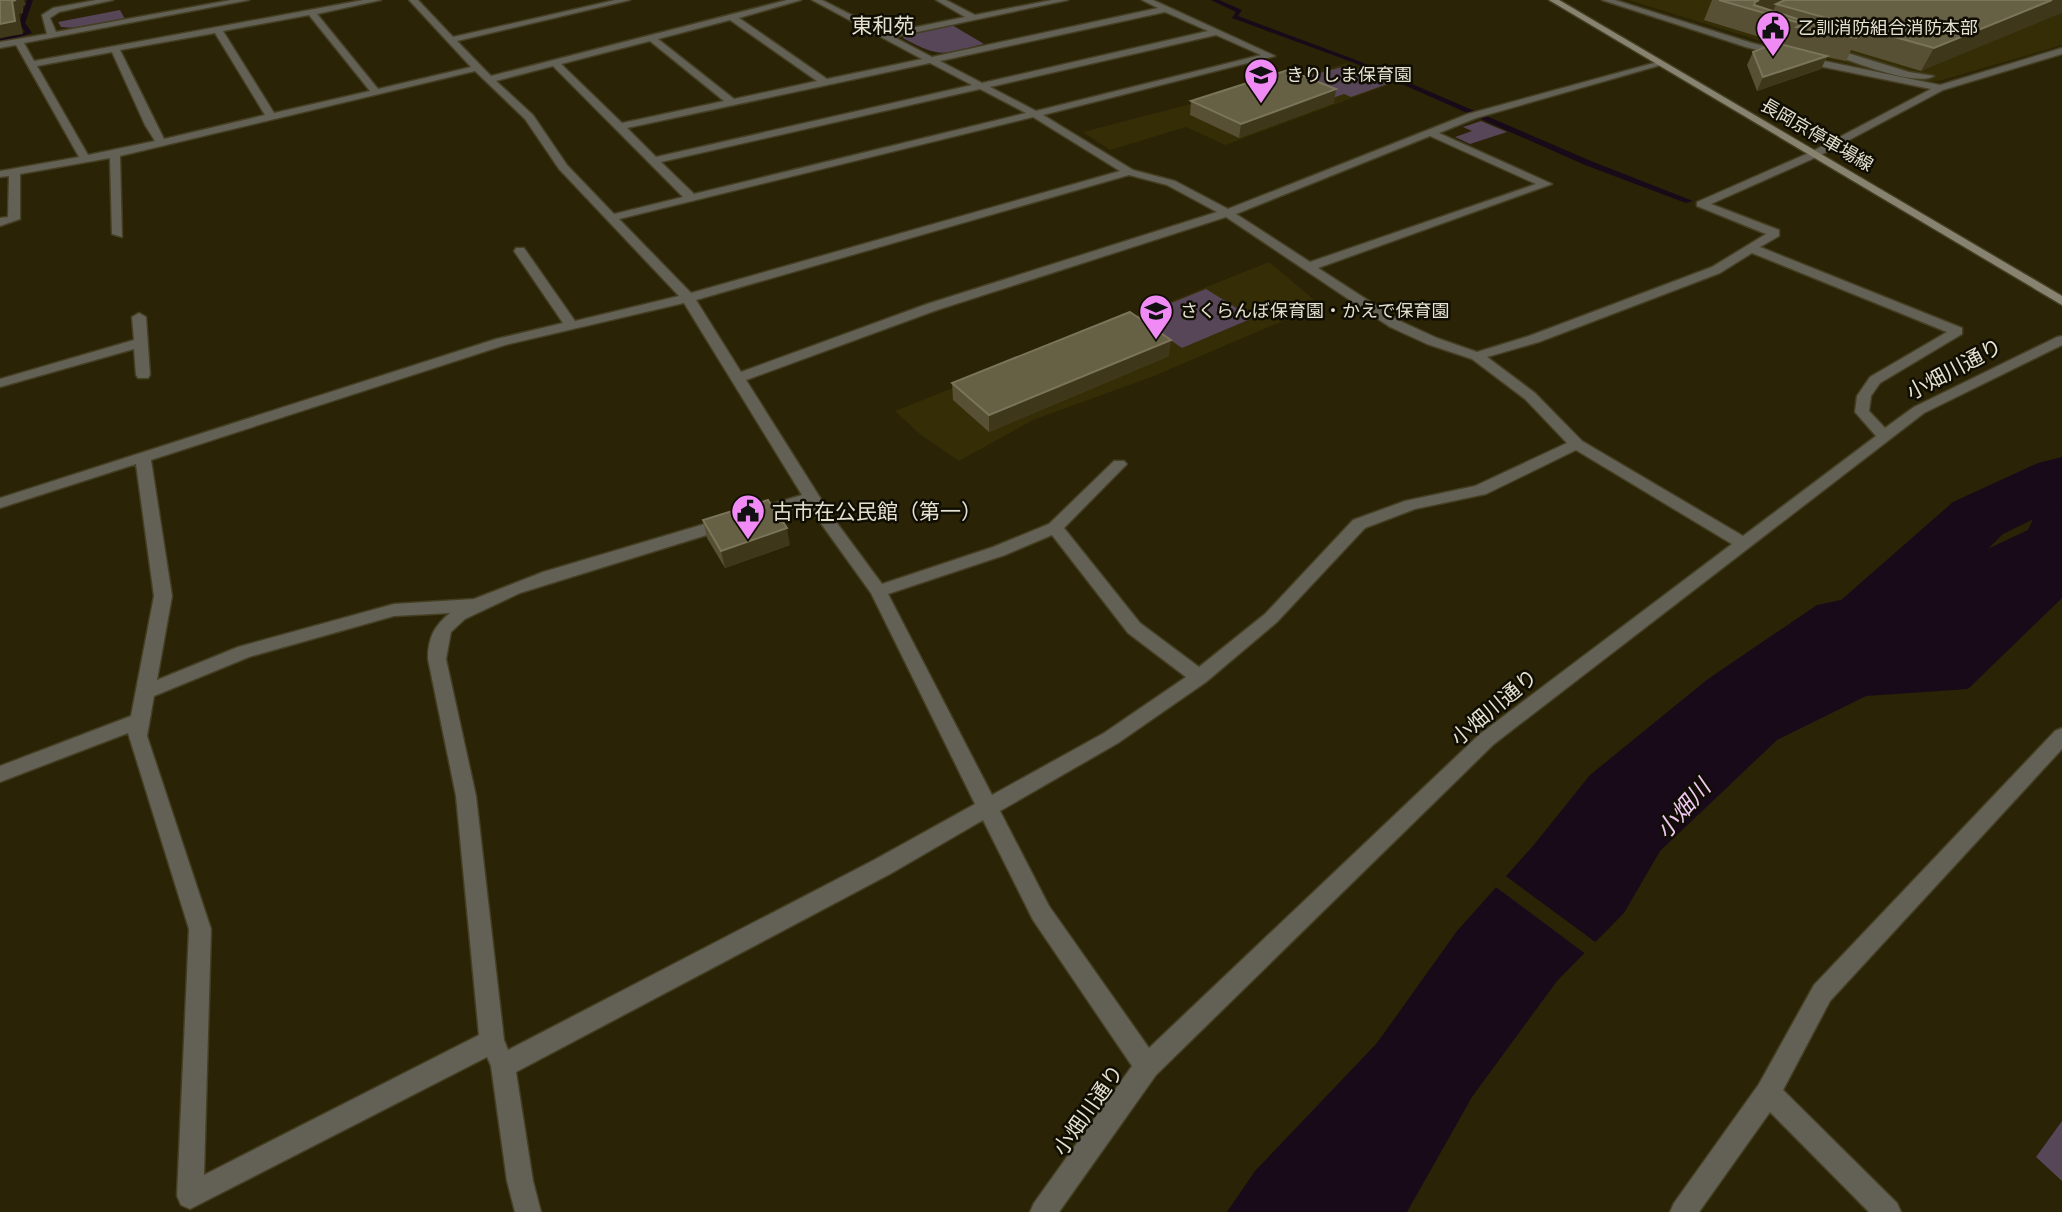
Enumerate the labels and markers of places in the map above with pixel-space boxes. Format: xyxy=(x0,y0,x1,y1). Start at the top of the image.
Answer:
public building icon: 乙訓消防組合消防本部 xyxy=(1754,9,1792,58)
place label: 乙訓消防組合消防本部 xyxy=(1798,17,1978,39)
school or university icon: きりしま保育園 xyxy=(1242,56,1280,105)
place label: きりしま保育園 xyxy=(1286,64,1412,86)
school or university icon: さくらんぼ保育園・かえで保育園 xyxy=(1137,292,1175,341)
place label: さくらんぼ保育園・かえで保育園 xyxy=(1180,300,1449,322)
public building icon: 古市在公民館（第一） xyxy=(729,492,767,541)
place label: 古市在公民館（第一） xyxy=(772,499,982,524)

